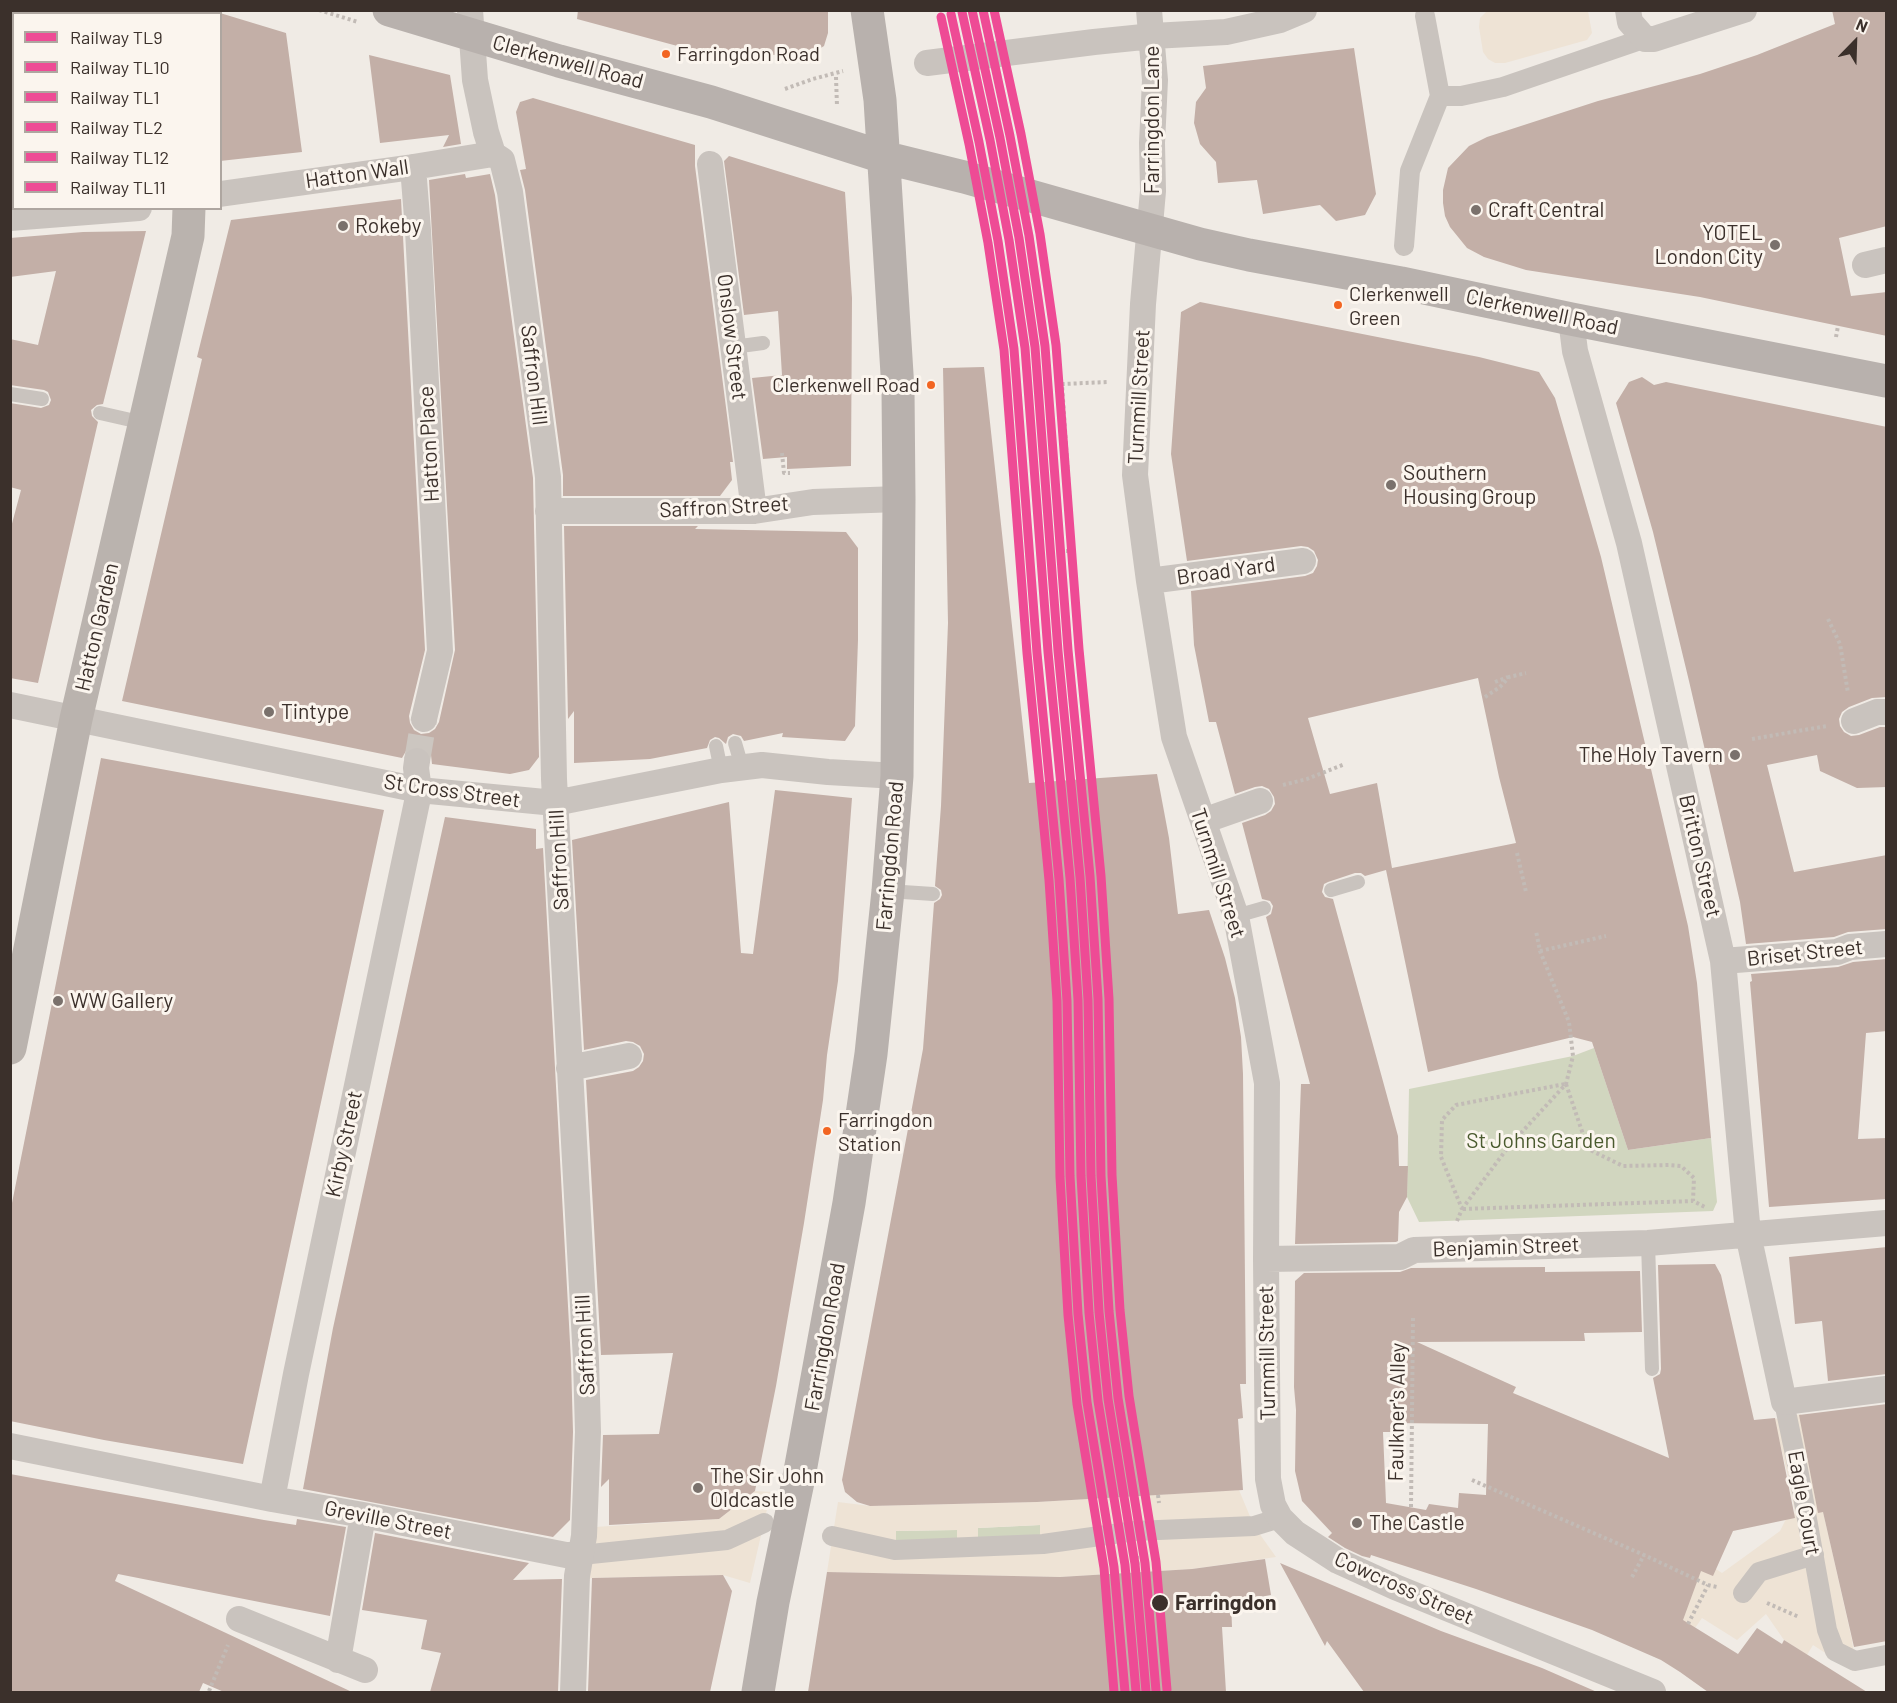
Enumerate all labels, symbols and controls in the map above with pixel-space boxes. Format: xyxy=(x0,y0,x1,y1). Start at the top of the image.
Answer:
legend xyxy=(12,12,222,210)
north arrow xyxy=(1825,12,1885,72)
text: N xyxy=(1854,14,1871,36)
text: Railway TL9 xyxy=(70,26,163,48)
street label: Clerkenwell Road xyxy=(490,30,646,94)
place label: Farringdon Road xyxy=(677,42,820,66)
street label: Farringdon Lane xyxy=(1139,46,1165,194)
marker: Farringdon Road xyxy=(660,48,672,60)
text: Railway TL10 xyxy=(70,56,170,78)
text: Railway TL1 xyxy=(70,86,159,108)
text: Railway TL2 xyxy=(70,116,163,138)
text: Railway TL12 xyxy=(70,146,169,168)
street label: Hatton Wall xyxy=(304,154,410,194)
text: Railway TL11 xyxy=(70,176,166,198)
place label: Craft Central xyxy=(1488,197,1604,223)
marker: Craft Central xyxy=(1469,203,1483,217)
place label: Rokeby xyxy=(355,213,422,239)
marker: Rokeby xyxy=(336,219,350,233)
place label: YOTEL London City xyxy=(1655,220,1763,270)
marker: YOTEL London City xyxy=(1768,238,1782,252)
street label: Onslow Street xyxy=(712,272,752,402)
place label: Clerkenwell Green xyxy=(1349,282,1449,329)
street label: Clerkenwell Road xyxy=(1464,284,1620,340)
marker: Clerkenwell Green xyxy=(1332,299,1344,311)
street label: Saffron Hill xyxy=(515,323,553,427)
street label: Turnmill Street xyxy=(1123,329,1155,465)
place label: Clerkenwell Road xyxy=(772,373,920,397)
marker: Clerkenwell Road xyxy=(925,379,937,391)
street label: Hatton Place xyxy=(413,385,445,503)
place label: Southern Housing Group xyxy=(1403,460,1536,510)
marker: Southern Housing Group xyxy=(1384,478,1398,492)
street label: Saffron Street xyxy=(659,491,789,523)
street label: Broad Yard xyxy=(1175,552,1277,590)
street label: Hatton Garden xyxy=(70,560,124,694)
place label: Tintype xyxy=(281,699,349,725)
marker: Tintype xyxy=(262,705,276,719)
place label: The Holy Tavern xyxy=(1579,742,1723,768)
marker: The Holy Tavern xyxy=(1728,748,1742,762)
street label: St Cross Street xyxy=(382,769,522,813)
street label: Farringdon Road xyxy=(871,780,909,932)
street label: Britton Street xyxy=(1674,792,1726,920)
street label: Turnmill Street xyxy=(1185,805,1251,941)
street label: Saffron Hill xyxy=(544,809,574,911)
street label: Briset Street xyxy=(1746,934,1864,972)
place label: WW Gallery xyxy=(70,988,173,1014)
marker: WW Gallery xyxy=(51,994,65,1008)
street label: Kirby Street xyxy=(320,1088,368,1200)
place label: Farringdon Station xyxy=(838,1108,933,1155)
marker: Farringdon Station xyxy=(821,1125,833,1137)
park label: St Johns Garden xyxy=(1466,1128,1616,1154)
street label: Benjamin Street xyxy=(1432,1232,1580,1262)
street label: Farringdon Road xyxy=(800,1261,850,1413)
street label: Turnmill Street xyxy=(1253,1285,1281,1421)
street label: Saffron Hill xyxy=(570,1294,600,1396)
street label: Faulkner's Alley xyxy=(1383,1342,1411,1482)
street label: Eagle Court xyxy=(1782,1449,1826,1557)
place label: The Sir John Oldcastle xyxy=(710,1463,824,1513)
marker: The Sir John Oldcastle xyxy=(691,1481,705,1495)
street label: Greville Street xyxy=(322,1495,454,1545)
place label: The Castle xyxy=(1369,1510,1465,1536)
marker: The Castle xyxy=(1350,1516,1364,1530)
street label: Cowcross Street xyxy=(1330,1546,1478,1630)
place label: Farringdon xyxy=(1175,1590,1276,1616)
marker: Farringdon xyxy=(1150,1593,1170,1613)

